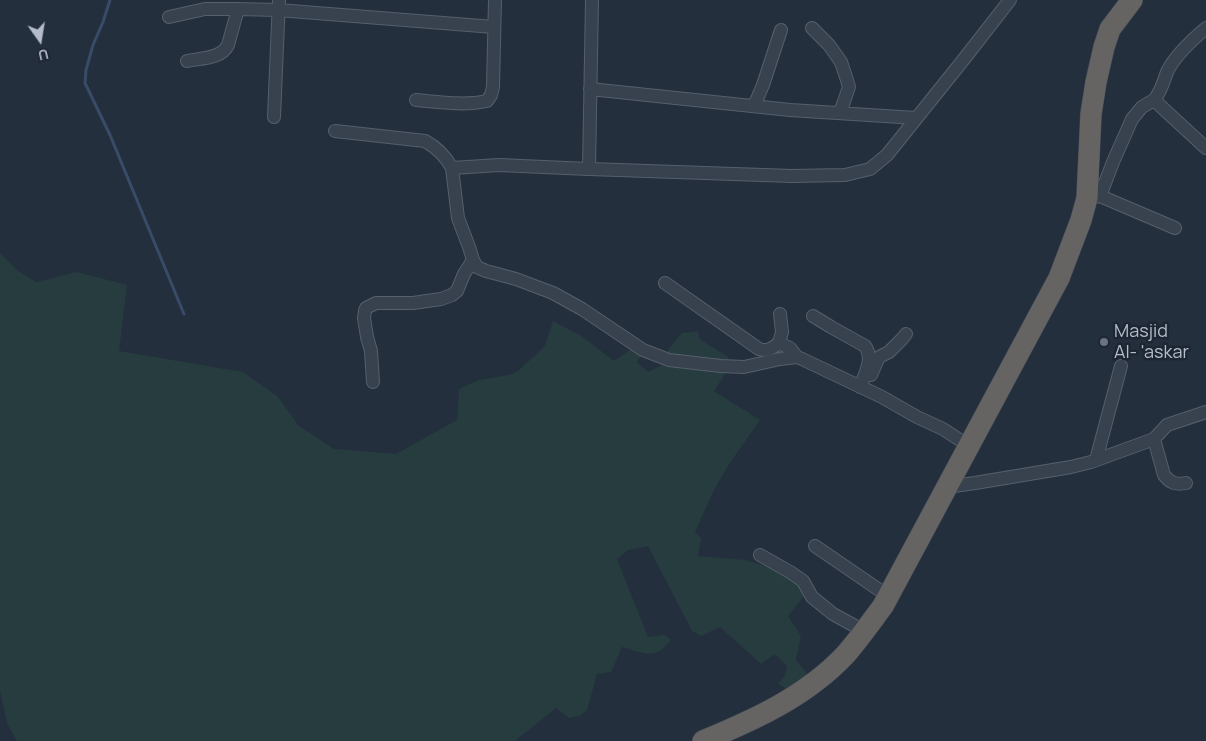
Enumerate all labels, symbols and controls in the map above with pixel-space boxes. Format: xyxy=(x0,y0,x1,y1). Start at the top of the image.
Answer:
north arrow xyxy=(15,15,65,65)
text: U xyxy=(36,45,51,65)
place label: Masjid Al- 'askar xyxy=(1114,321,1189,364)
marker: Masjid Al- 'askar xyxy=(1098,336,1110,348)

